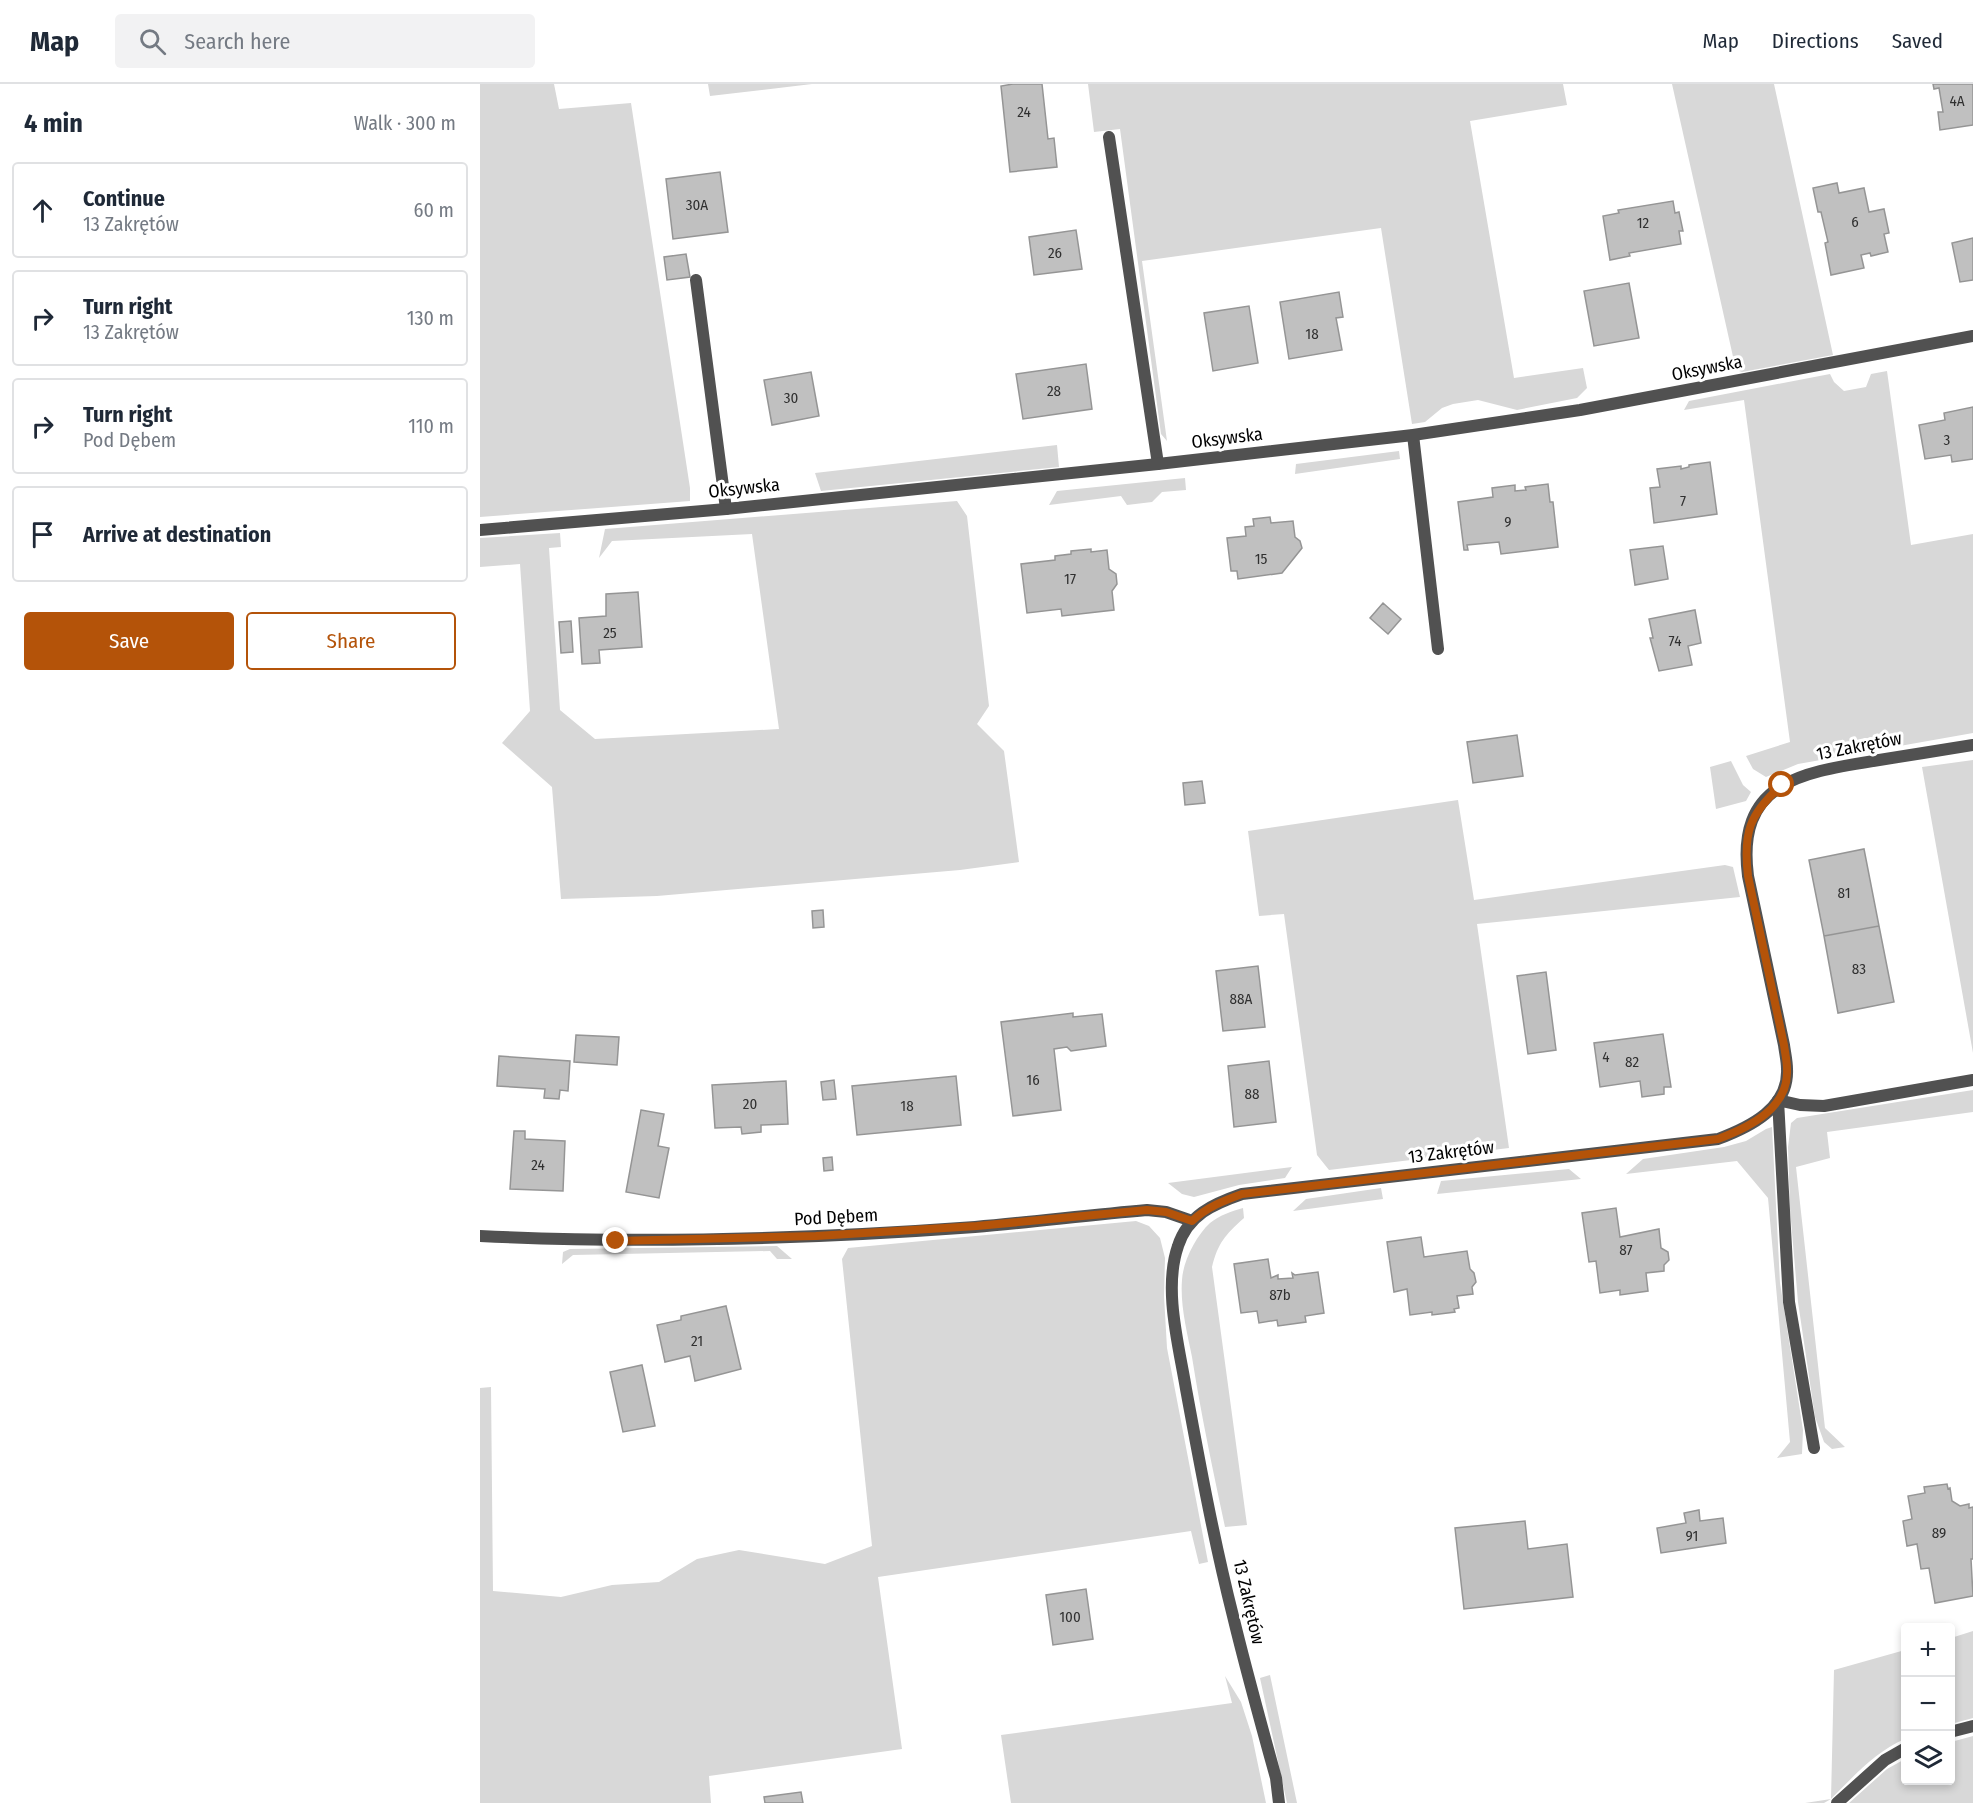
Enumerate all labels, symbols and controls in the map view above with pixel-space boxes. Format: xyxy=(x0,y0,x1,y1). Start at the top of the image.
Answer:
search box xyxy=(115,14,535,68)
text: Map xyxy=(30,25,79,58)
icon: search xyxy=(136,25,169,58)
text: Search here xyxy=(184,28,290,55)
text: Map xyxy=(1702,28,1739,54)
text: Directions xyxy=(1772,28,1859,54)
text: Saved xyxy=(1892,28,1943,54)
house number: 4A xyxy=(1949,92,1965,110)
house number: 24 xyxy=(1017,103,1031,121)
text: 4 min xyxy=(24,108,83,139)
text: Walk · 300 m xyxy=(354,111,456,135)
text: Continue xyxy=(83,185,165,212)
icon: ahead xyxy=(26,194,59,227)
house number: 30A xyxy=(686,196,708,214)
text: 60 m xyxy=(414,198,454,222)
text: 13 Zakrętów xyxy=(83,212,179,236)
house number: 6 xyxy=(1851,213,1859,231)
house number: 12 xyxy=(1637,214,1650,232)
house number: 26 xyxy=(1048,244,1062,262)
text: Turn right xyxy=(83,293,172,320)
icon: right xyxy=(26,302,59,335)
text: 130 m xyxy=(407,306,454,330)
text: 13 Zakrętów xyxy=(83,320,179,344)
house number: 18 xyxy=(1305,325,1319,343)
street label: Oksywska xyxy=(1670,350,1744,386)
house number: 28 xyxy=(1047,382,1061,400)
house number: 30 xyxy=(784,389,798,407)
text: Turn right xyxy=(83,401,172,428)
icon: right xyxy=(26,410,59,443)
text: 110 m xyxy=(408,414,454,438)
street label: Oksywska xyxy=(1190,423,1264,453)
text: Pod Dębem xyxy=(83,428,176,452)
house number: 3 xyxy=(1944,431,1951,449)
street label: Oksywska xyxy=(707,473,781,503)
house number: 7 xyxy=(1680,492,1686,510)
house number: 9 xyxy=(1504,513,1512,531)
icon: arrive xyxy=(26,518,59,551)
text: Arrive at destination xyxy=(83,521,271,548)
house number: 15 xyxy=(1255,550,1267,568)
house number: 17 xyxy=(1064,570,1076,588)
button: Save xyxy=(24,612,234,670)
button: Share xyxy=(246,612,456,670)
house number: 25 xyxy=(603,624,617,642)
house number: 74 xyxy=(1669,632,1681,650)
street label: 13 Zakrętów xyxy=(1815,727,1904,765)
route start xyxy=(1768,771,1794,797)
house number: 81 xyxy=(1838,884,1850,902)
house number: 83 xyxy=(1852,960,1866,978)
house number: 88A xyxy=(1230,990,1253,1008)
house number: 4 xyxy=(1602,1048,1610,1066)
house number: 82 xyxy=(1625,1053,1639,1071)
house number: 16 xyxy=(1026,1071,1040,1089)
house number: 88 xyxy=(1244,1085,1260,1103)
house number: 20 xyxy=(743,1095,757,1113)
house number: 18 xyxy=(900,1097,914,1115)
street label: 13 Zakrętów xyxy=(1407,1136,1495,1168)
house number: 24 xyxy=(531,1156,545,1174)
street label: Pod Dębem xyxy=(794,1204,878,1230)
route end xyxy=(602,1227,628,1253)
house number: 87 xyxy=(1619,1241,1633,1259)
house number: 87b xyxy=(1269,1286,1291,1304)
house number: 21 xyxy=(691,1332,703,1350)
house number: 89 xyxy=(1932,1524,1946,1542)
house number: 91 xyxy=(1686,1527,1698,1545)
street label: 13 Zakrętów xyxy=(1229,1557,1269,1647)
house number: 100 xyxy=(1059,1608,1081,1626)
map controls xyxy=(1901,1623,1955,1785)
button: + xyxy=(1901,1623,1955,1677)
button: − xyxy=(1901,1677,1955,1731)
button: layers xyxy=(1901,1731,1955,1785)

